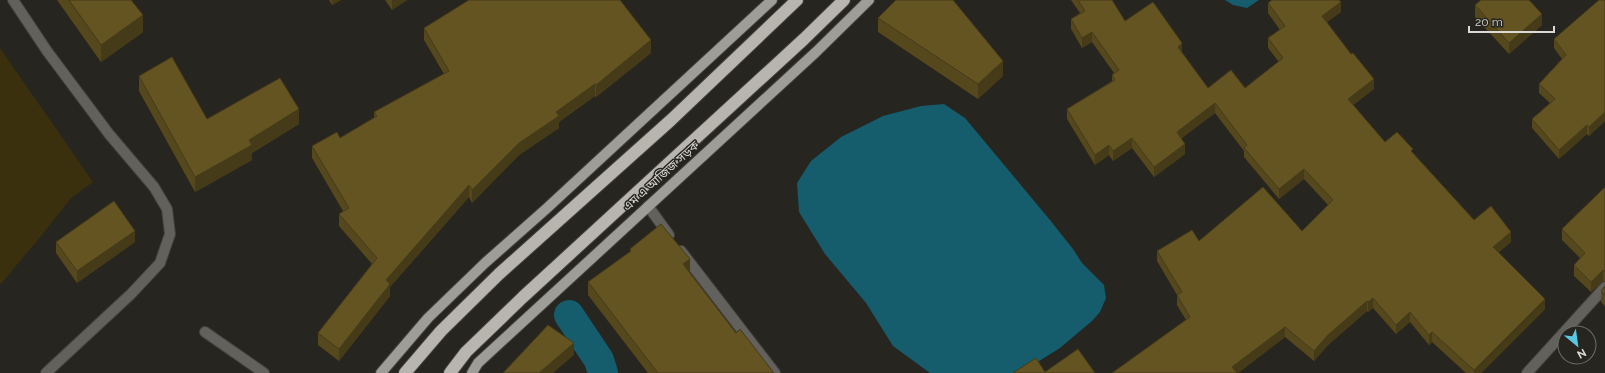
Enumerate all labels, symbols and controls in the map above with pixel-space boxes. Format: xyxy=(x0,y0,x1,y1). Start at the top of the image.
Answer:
scale bar xyxy=(1469,8,1554,34)
text: 20 m xyxy=(1475,15,1503,29)
street label: এম এ আজিজ সড়ক xyxy=(619,137,702,214)
north arrow xyxy=(1557,325,1597,365)
text: N xyxy=(1575,346,1588,361)

